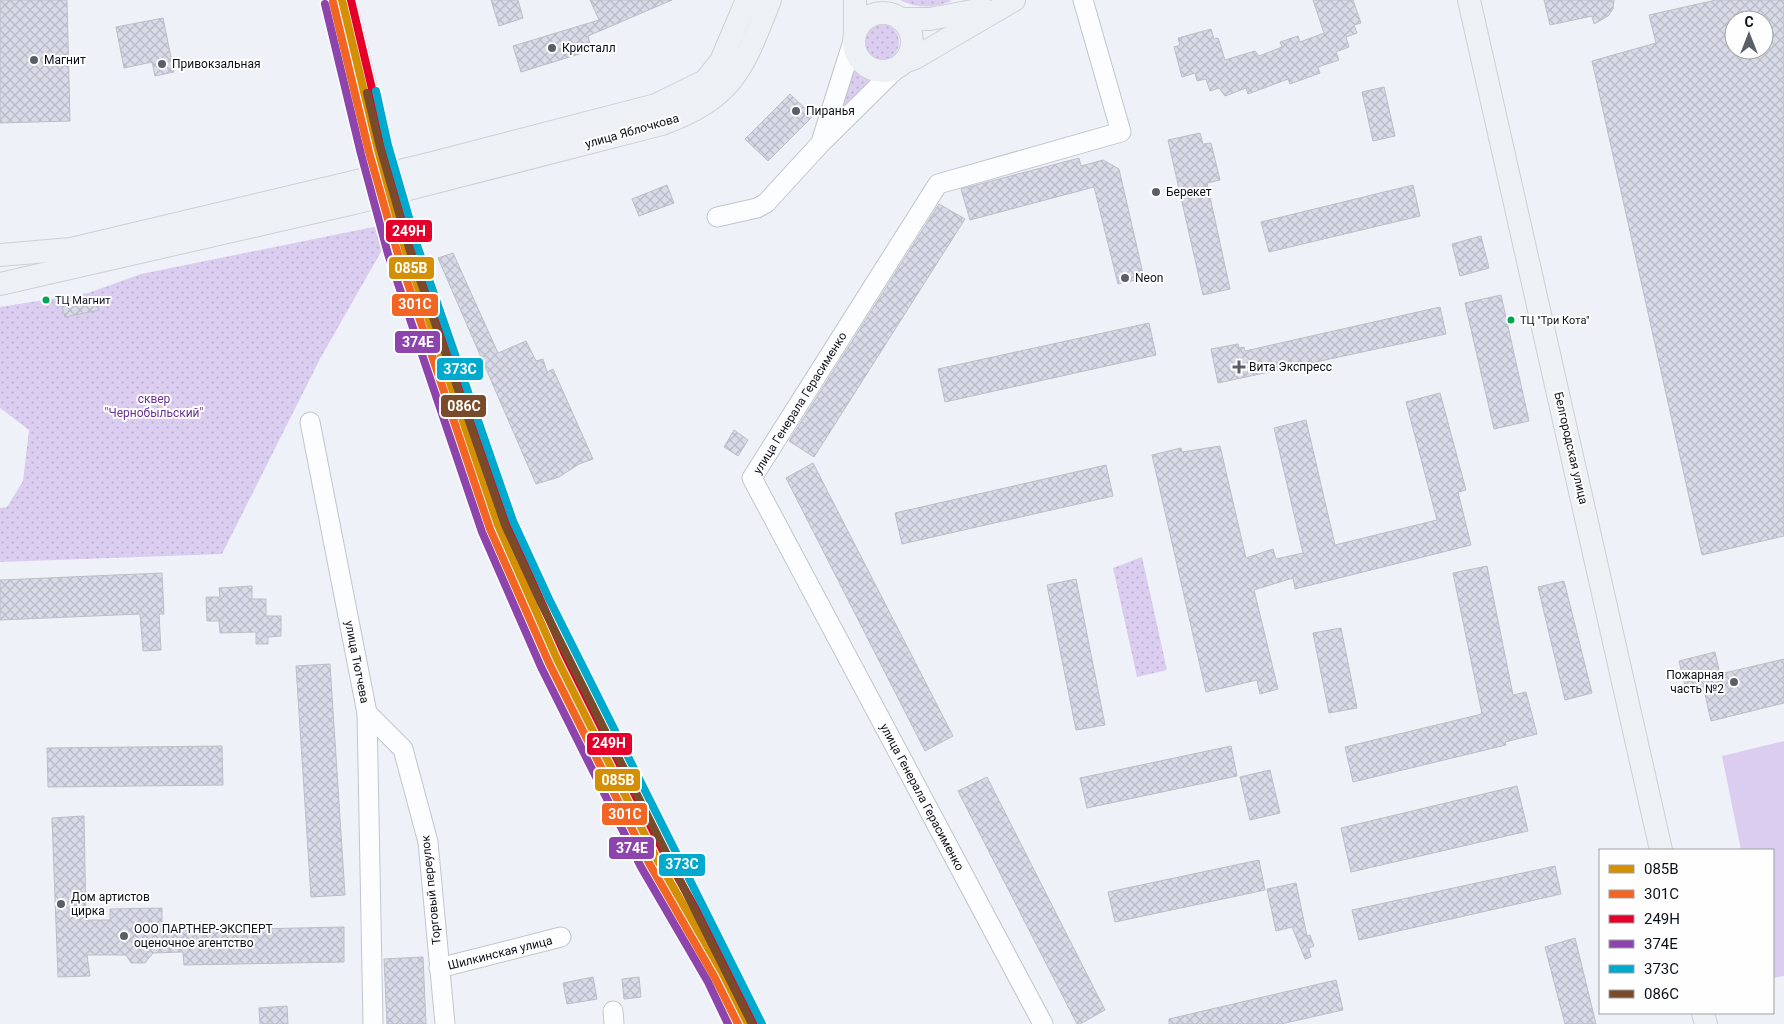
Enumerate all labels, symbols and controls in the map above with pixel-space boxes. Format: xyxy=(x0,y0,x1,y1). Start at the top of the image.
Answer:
north arrow xyxy=(1724,10,1774,60)
text: С xyxy=(1744,14,1754,30)
place label: Кристалл xyxy=(562,41,616,55)
marker: Кристалл xyxy=(546,42,558,54)
place label: Магнит xyxy=(44,53,86,67)
marker: Магнит xyxy=(28,54,40,66)
place label: Привокзальная xyxy=(172,57,261,71)
marker: Привокзальная xyxy=(156,58,168,70)
place label: Пиранья xyxy=(806,104,855,118)
marker: Пиранья xyxy=(790,105,802,117)
street label: улица Яблочкова xyxy=(583,111,681,151)
place label: Берекет xyxy=(1166,185,1212,199)
marker: Берекет xyxy=(1150,186,1162,198)
line badge: 249Н xyxy=(385,219,433,243)
text: 249Н xyxy=(392,223,426,239)
line badge: 085В xyxy=(388,256,435,280)
text: 085В xyxy=(394,260,428,276)
place label: Neon xyxy=(1135,271,1163,285)
marker: Neon xyxy=(1119,272,1131,284)
line badge: 301С xyxy=(391,293,439,317)
place label: ТЦ Магнит xyxy=(55,294,111,307)
marker: ТЦ Магнит xyxy=(41,295,51,305)
text: 301С xyxy=(398,296,432,312)
place label: ТЦ "Три Кота" xyxy=(1520,314,1590,327)
marker: ТЦ "Три Кота" xyxy=(1506,315,1516,325)
street label: улица Генерала Герасименко xyxy=(750,329,850,477)
line badge: 374Е xyxy=(394,330,441,354)
text: 374Е xyxy=(402,334,434,350)
line badge: 373C xyxy=(436,357,484,381)
place label: Вита Экспресс xyxy=(1249,360,1332,374)
text: 373C xyxy=(443,361,477,377)
marker: Вита Экспресс xyxy=(1233,361,1245,373)
street label: Белгородская улица xyxy=(1551,390,1591,506)
park label: сквер "Чернобыльский" xyxy=(105,392,204,420)
line badge: 086С xyxy=(440,394,487,418)
text: 086С xyxy=(447,398,481,414)
street label: улица Тютчева xyxy=(342,619,372,705)
place label: Пожарная часть №2 xyxy=(1666,668,1724,696)
marker: Пожарная часть №2 xyxy=(1728,676,1740,688)
street label: улица Генерала Герасименко xyxy=(877,721,967,873)
line badge: 249Н xyxy=(586,732,633,756)
text: 249Н xyxy=(592,735,626,751)
line badge: 085В xyxy=(594,768,641,792)
text: 085В xyxy=(601,772,635,788)
line badge: 301С xyxy=(601,802,648,826)
text: 301С xyxy=(608,806,642,822)
street label: Торговый переулок xyxy=(418,834,444,945)
line badge: 374Е xyxy=(608,836,655,860)
text: 374Е xyxy=(616,840,648,856)
legend xyxy=(1599,849,1774,1014)
line badge: 373C xyxy=(658,853,706,877)
text: 373C xyxy=(665,856,699,872)
text: 085В xyxy=(1644,860,1679,878)
text: 301С xyxy=(1644,885,1679,903)
place label: Дом артистов цирка xyxy=(71,890,150,918)
marker: Дом артистов цирка xyxy=(55,898,67,910)
text: 249Н xyxy=(1644,910,1680,928)
place label: ООО ПАРТНЕР-ЭКСПЕРТ оценочное агентство xyxy=(134,922,273,950)
marker: ООО ПАРТНЕР-ЭКСПЕРТ оценочное агентство xyxy=(118,930,130,942)
street label: Шилкинская улица xyxy=(446,933,554,973)
text: 374Е xyxy=(1644,935,1678,953)
text: 373C xyxy=(1644,960,1679,978)
text: 086С xyxy=(1644,985,1679,1003)

